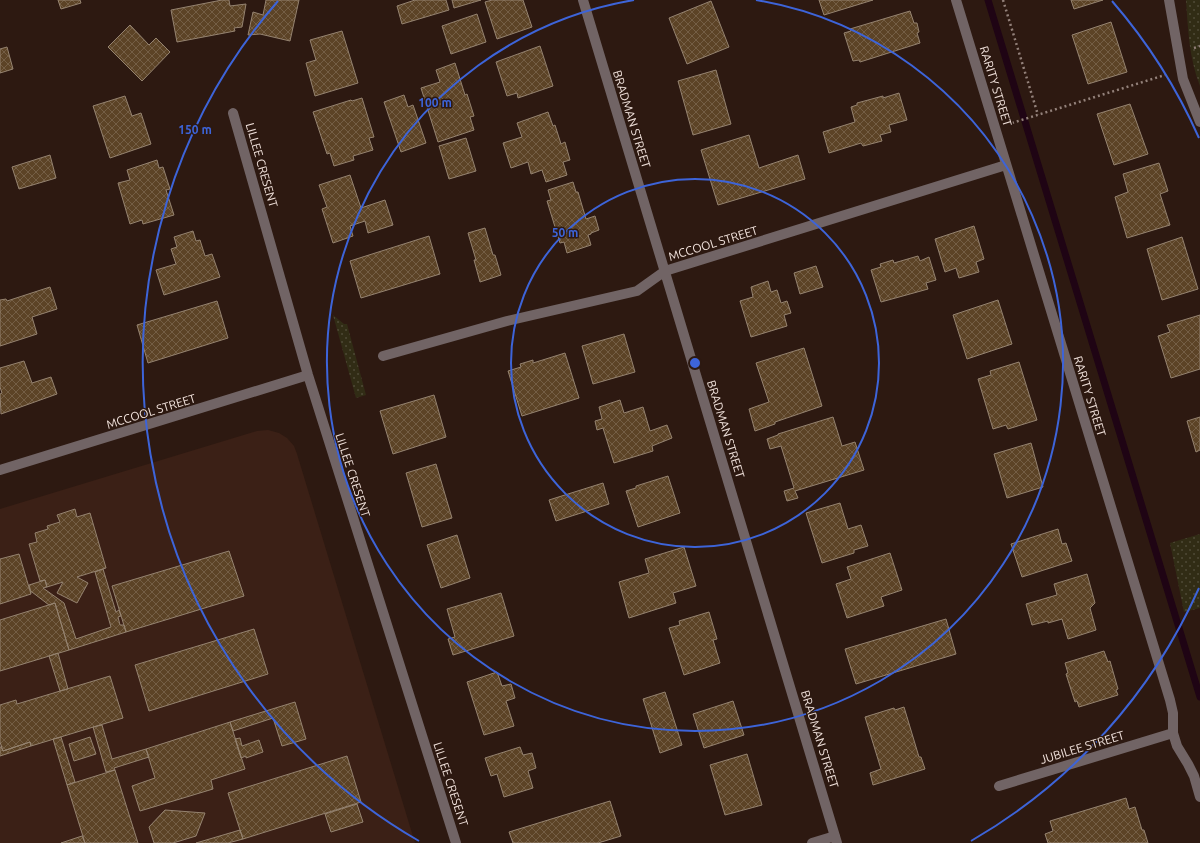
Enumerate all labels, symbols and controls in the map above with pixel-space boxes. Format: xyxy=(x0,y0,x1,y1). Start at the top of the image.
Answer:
street label: RARITY STREET xyxy=(978,44,1015,128)
street label: BRADMAN STREET xyxy=(611,68,653,170)
text: 100 m xyxy=(418,96,452,109)
street label: LILLEE CRESENT xyxy=(244,121,280,209)
text: 150 m xyxy=(178,123,212,136)
street label: MCCOOL STREET xyxy=(667,223,760,263)
text: 50 m xyxy=(552,226,578,239)
street label: RARITY STREET xyxy=(1072,354,1109,438)
centre of rings xyxy=(688,356,702,370)
street label: BRADMAN STREET xyxy=(705,378,747,480)
street label: MCCOOL STREET xyxy=(105,391,198,431)
street label: LILLEE CRESENT xyxy=(333,431,373,519)
street label: BRADMAN STREET xyxy=(799,688,841,790)
street label: JUBILEE STREET xyxy=(1038,728,1126,766)
street label: LILLEE CRESENT xyxy=(431,740,471,828)

